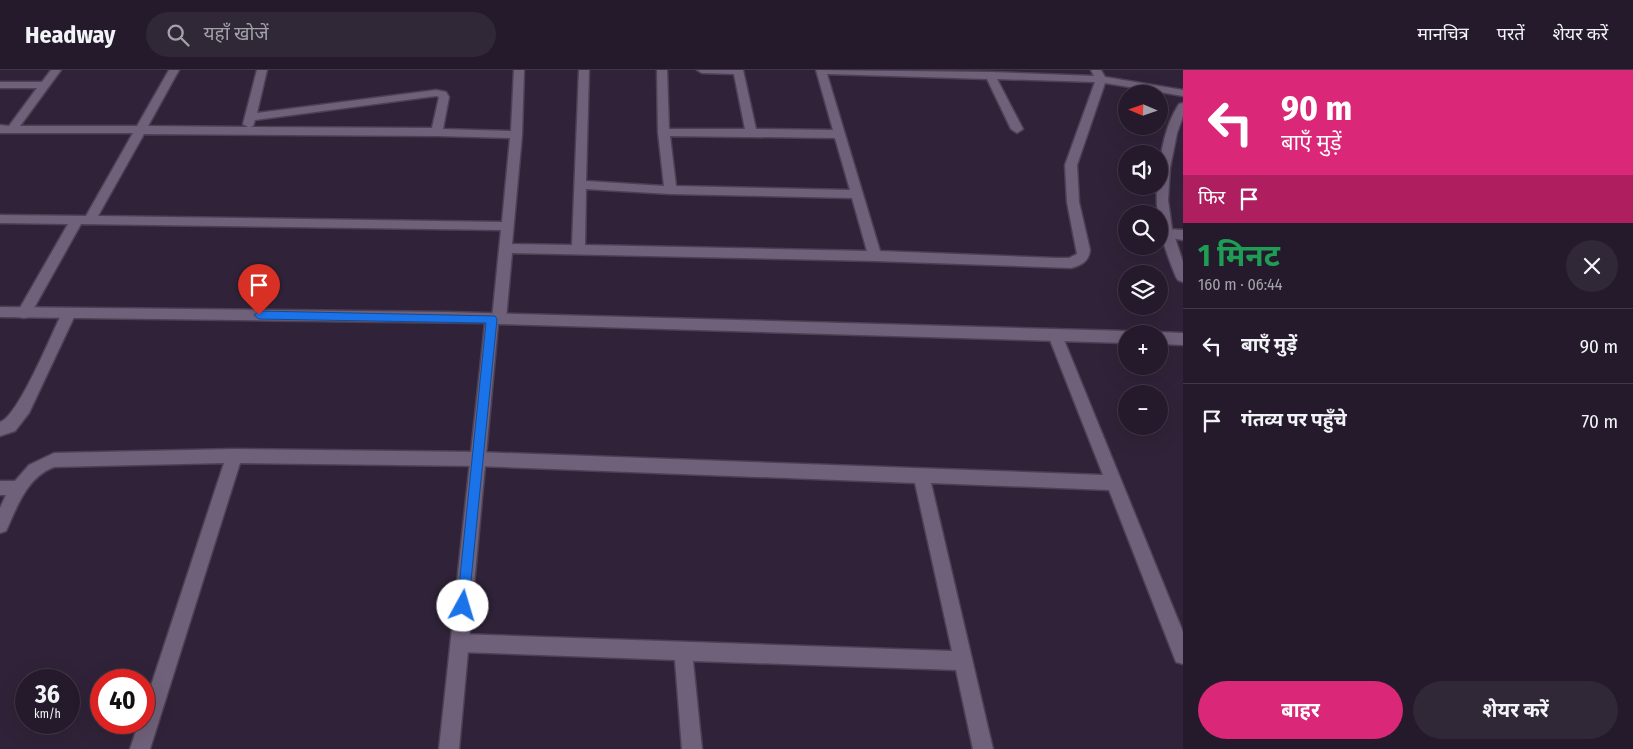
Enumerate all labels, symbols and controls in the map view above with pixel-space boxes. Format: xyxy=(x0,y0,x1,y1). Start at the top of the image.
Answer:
search box xyxy=(146,12,496,57)
text: Headway xyxy=(25,21,116,49)
icon: search xyxy=(164,21,192,49)
text: यहाँ खोजें xyxy=(204,22,269,45)
text: मानचित्र xyxy=(1417,23,1469,45)
text: परतें xyxy=(1497,23,1525,45)
text: शेयर करें xyxy=(1553,23,1608,45)
north arrow xyxy=(1118,85,1168,135)
map controls xyxy=(1118,85,1168,435)
text: 90 m xyxy=(1281,87,1352,129)
icon: left xyxy=(1198,90,1263,155)
text: बाएँ मुड़ें xyxy=(1281,129,1342,156)
button: sound xyxy=(1118,145,1168,195)
icon: arrive xyxy=(1235,185,1263,213)
text: फिर xyxy=(1198,186,1225,209)
button: search xyxy=(1118,205,1168,255)
text: 1 मिनट xyxy=(1198,238,1280,274)
button: close xyxy=(1566,240,1618,292)
pin xyxy=(238,264,280,315)
button: layers xyxy=(1118,265,1168,315)
icon: arrive xyxy=(245,271,273,299)
text: 160 m · 06:44 xyxy=(1198,275,1283,294)
button: + xyxy=(1118,325,1168,375)
icon: left xyxy=(1198,332,1226,360)
text: बाएँ मुड़ें xyxy=(1241,333,1297,356)
text: 90 m xyxy=(1580,335,1618,358)
button: − xyxy=(1118,385,1168,435)
icon: arrive xyxy=(1198,407,1226,435)
text: गंतव्य पर पहुँचे xyxy=(1241,408,1347,431)
text: 70 m xyxy=(1582,410,1618,433)
position arrow xyxy=(436,579,488,631)
speed limit sign: 40 xyxy=(90,669,155,734)
text: 36 xyxy=(35,680,60,710)
button: बाहर xyxy=(1198,681,1403,739)
button: शेयर करें xyxy=(1413,681,1618,739)
text: km/h xyxy=(34,707,61,721)

